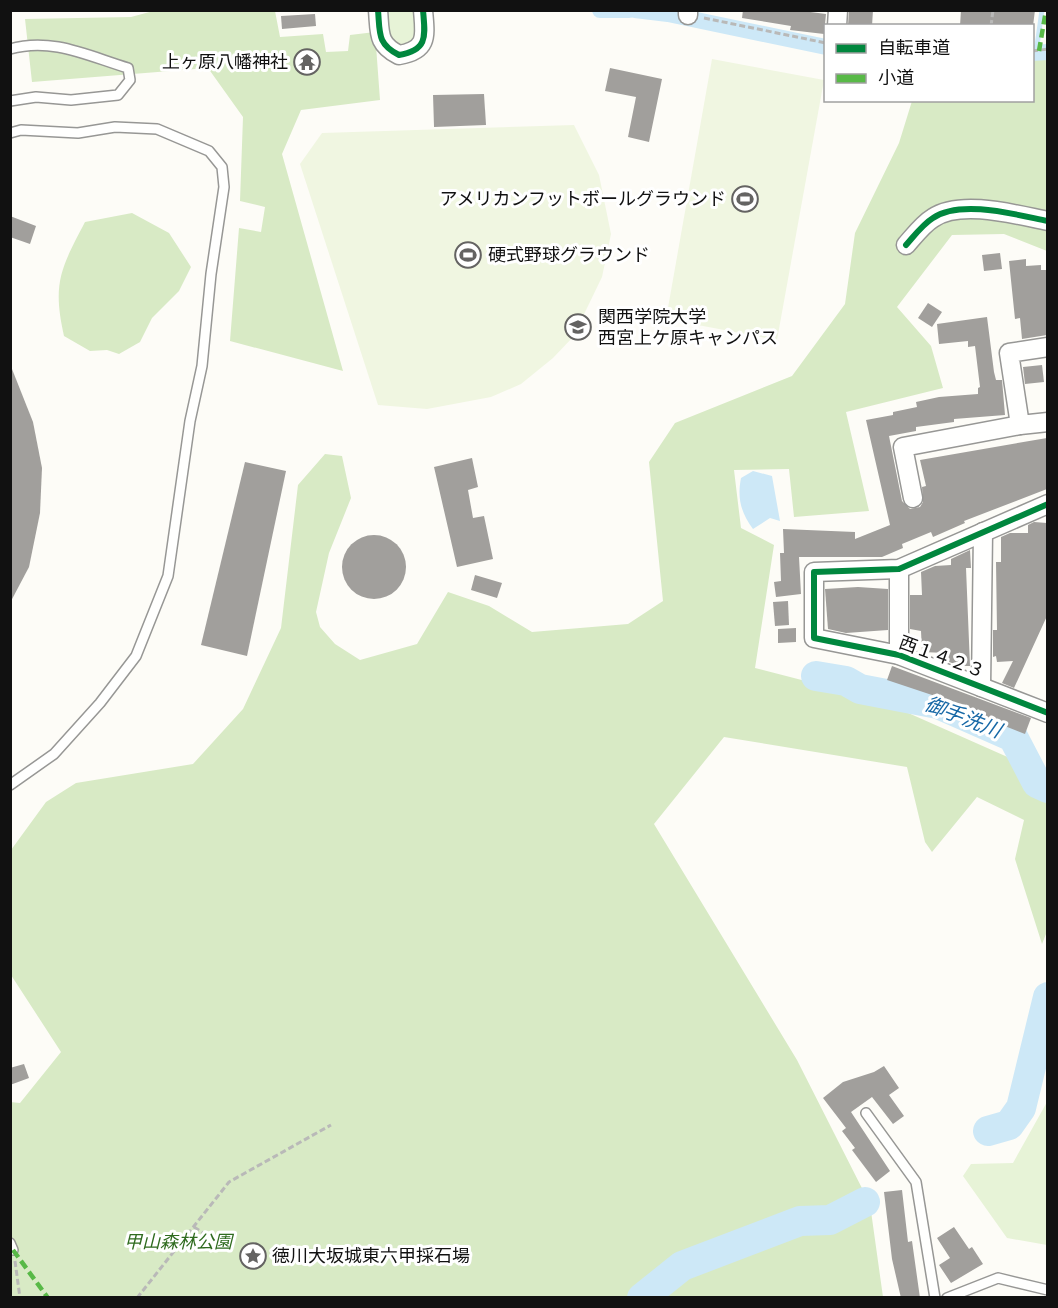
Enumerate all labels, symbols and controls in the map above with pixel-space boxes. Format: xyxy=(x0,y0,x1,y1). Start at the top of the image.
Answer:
legend xyxy=(824,24,1034,102)
text: 自転車道 xyxy=(878,38,950,58)
temple icon: 上ヶ原八幡神社 xyxy=(292,47,322,77)
place label: 上ヶ原八幡神社 xyxy=(162,52,288,72)
text: 小道 xyxy=(878,68,914,88)
sports icon: アメリカンフットボールグラウンド xyxy=(730,184,760,214)
place label: アメリカンフットボールグラウンド xyxy=(439,189,726,209)
sports icon: 硬式野球グラウンド xyxy=(453,240,483,270)
place label: 硬式野球グラウンド xyxy=(488,245,650,265)
place label: 関西学院大学 西宮上ケ原キャンパス xyxy=(598,307,778,348)
school or university icon: 関西学院大学 西宮上ケ原キャンパス xyxy=(563,312,593,342)
street label: 西１４２３ xyxy=(896,632,988,682)
water label: 御手洗川 xyxy=(922,692,1006,742)
park label: 甲山森林公園 xyxy=(124,1232,235,1252)
place icon: 徳川大坂城東六甲採石場 xyxy=(238,1241,268,1271)
place label: 徳川大坂城東六甲採石場 xyxy=(272,1246,470,1266)

